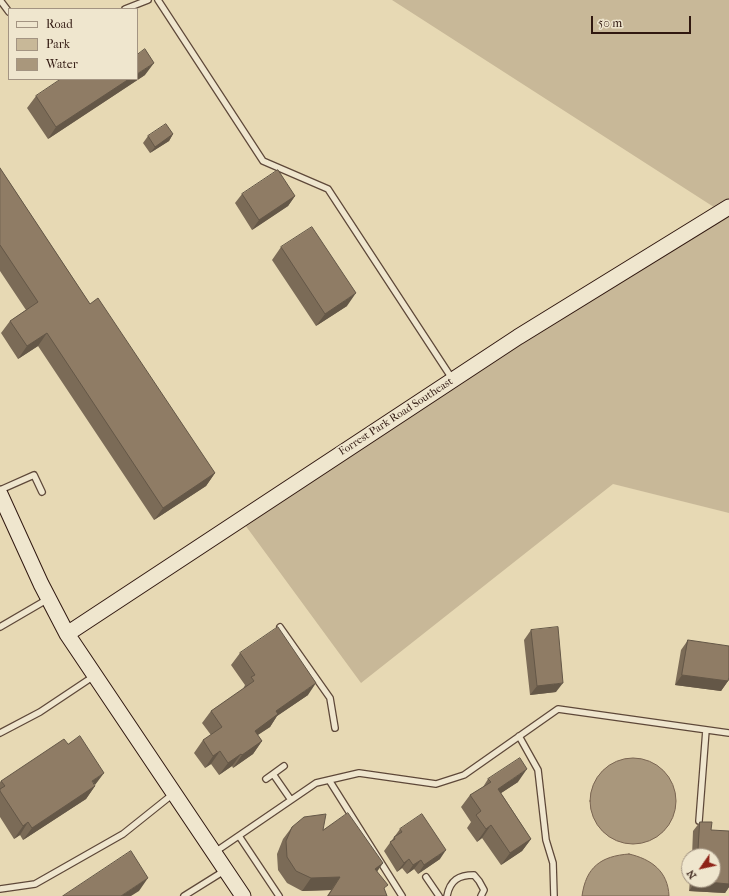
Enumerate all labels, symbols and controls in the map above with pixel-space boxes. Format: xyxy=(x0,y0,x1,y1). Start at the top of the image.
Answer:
legend xyxy=(8,8,138,80)
scale bar xyxy=(593,8,693,34)
text: 50 m xyxy=(598,16,622,30)
text: Road xyxy=(46,17,73,31)
text: Park xyxy=(46,37,70,51)
text: Water xyxy=(46,57,78,71)
street label: Forrest Park Road Southeast xyxy=(336,375,456,459)
north arrow xyxy=(681,848,721,888)
text: N xyxy=(684,867,699,882)

